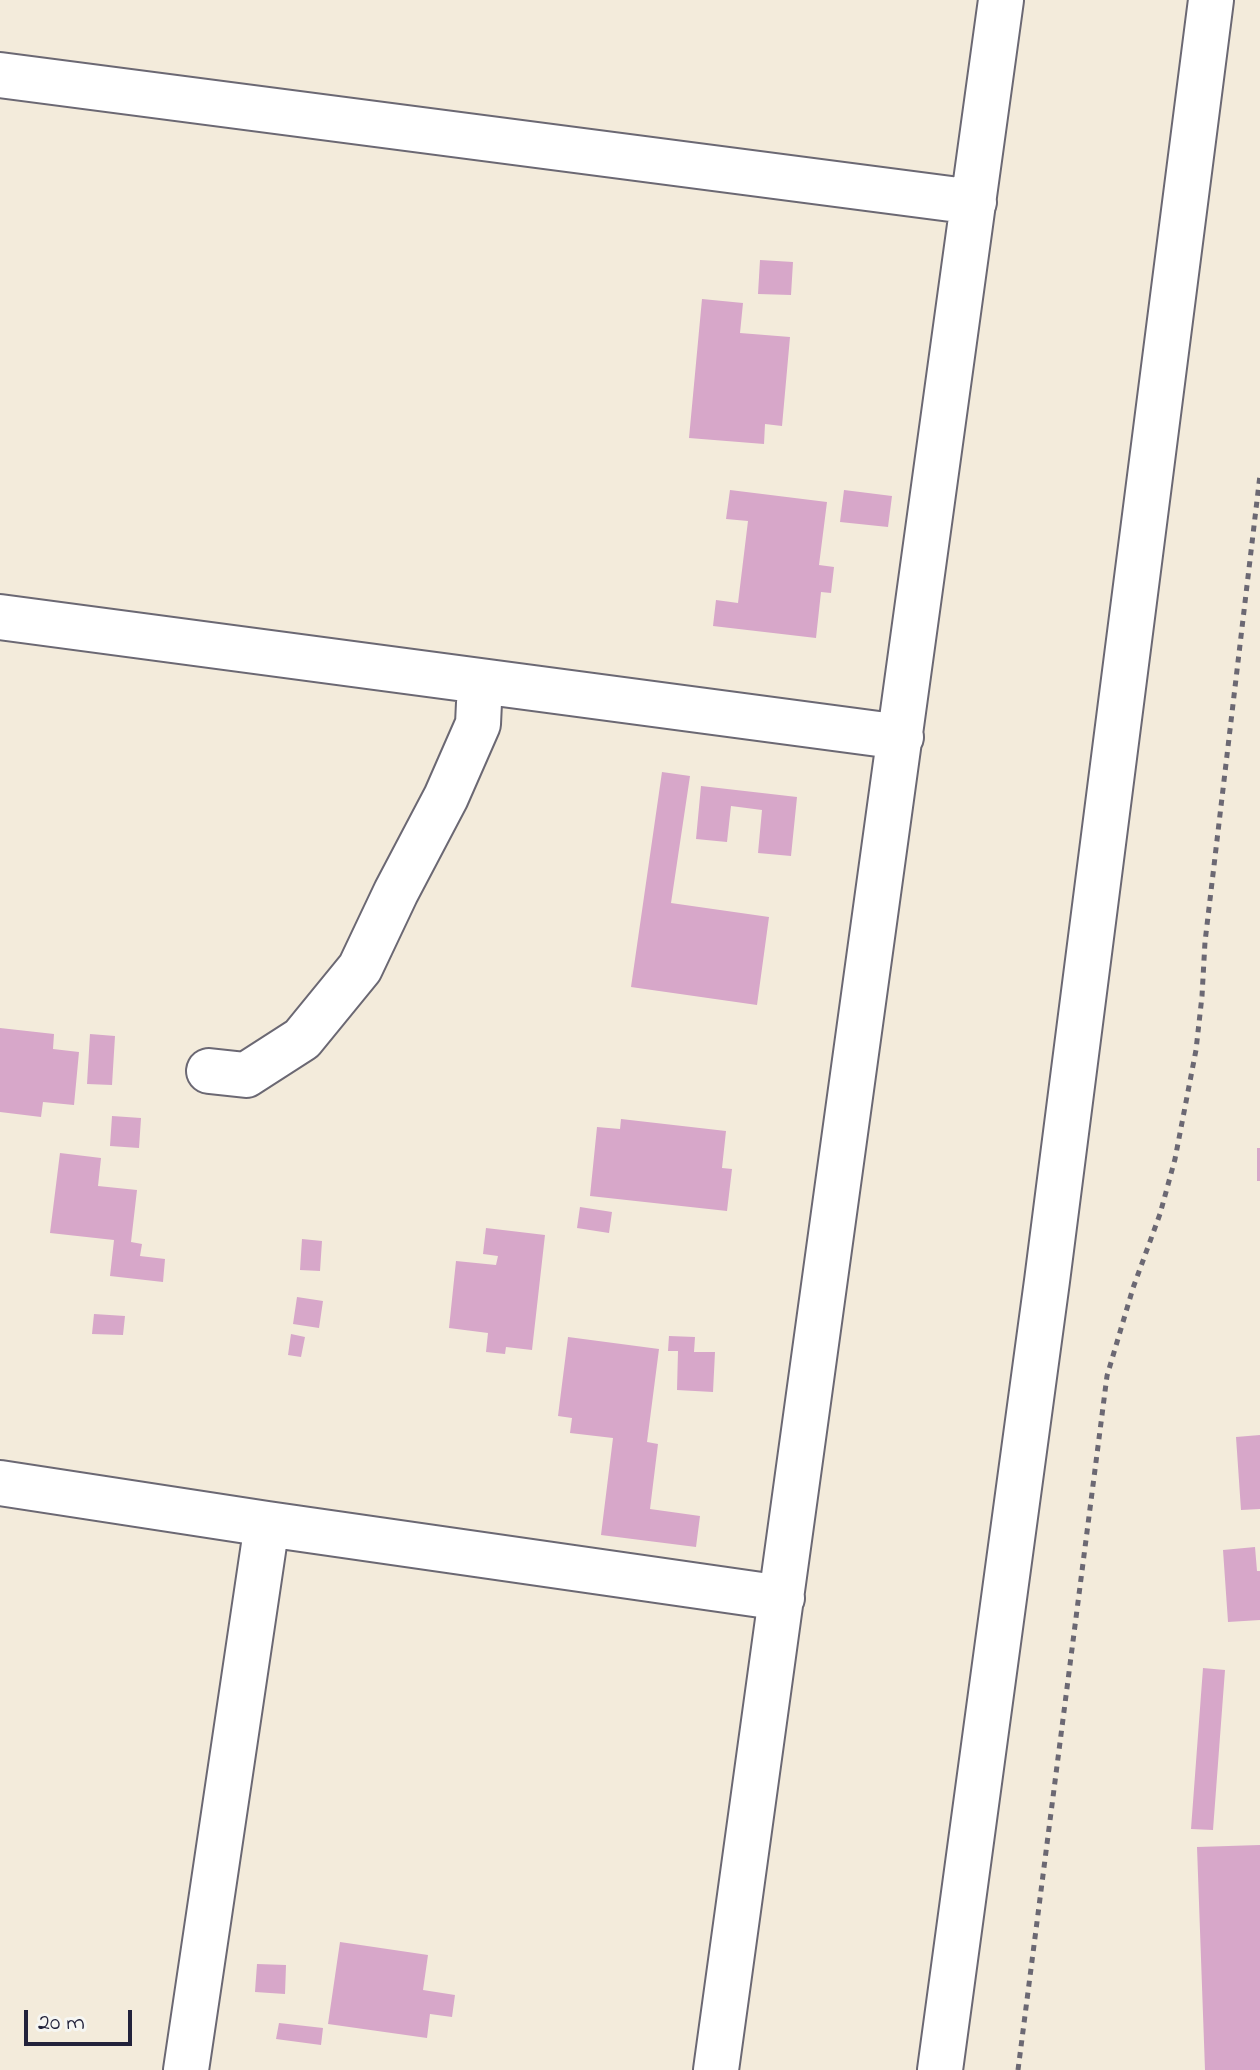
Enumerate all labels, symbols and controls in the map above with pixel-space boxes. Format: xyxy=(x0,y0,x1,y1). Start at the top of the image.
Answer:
scale bar xyxy=(28,1994,136,2044)
text: 20 m xyxy=(38,2006,85,2041)

